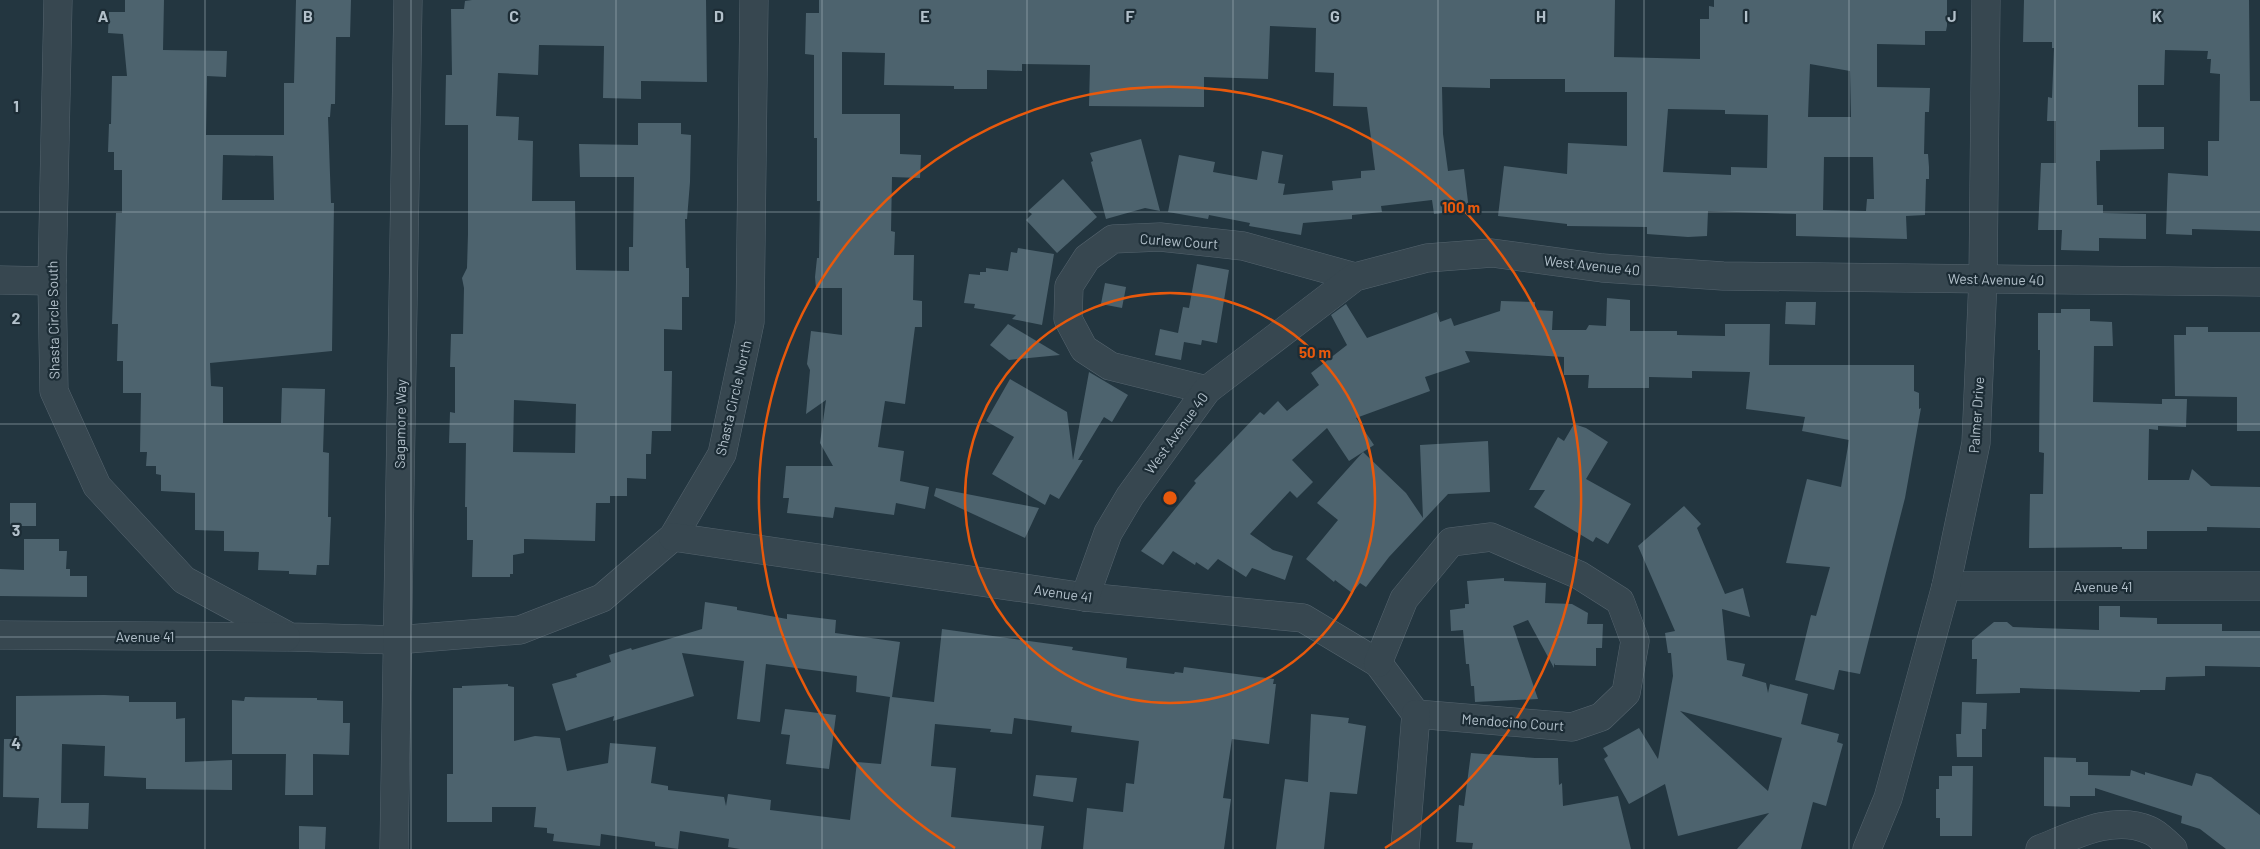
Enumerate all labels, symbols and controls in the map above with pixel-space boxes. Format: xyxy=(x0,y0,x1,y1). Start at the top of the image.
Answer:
text: A xyxy=(98,6,109,25)
text: B xyxy=(303,6,313,25)
text: C xyxy=(509,6,519,25)
text: D xyxy=(714,6,724,25)
text: E xyxy=(920,6,930,25)
text: F xyxy=(1126,6,1135,25)
text: G xyxy=(1330,6,1340,25)
text: H xyxy=(1536,6,1546,25)
text: I xyxy=(1744,6,1748,25)
text: J xyxy=(1947,6,1957,25)
text: K xyxy=(2152,6,2162,25)
text: 1 xyxy=(13,96,19,115)
text: 100 m xyxy=(1442,198,1480,216)
street label: Curlew Court xyxy=(1139,230,1219,252)
street label: West Avenue 40 xyxy=(1543,252,1641,278)
street label: Shasta Circle South xyxy=(43,261,63,379)
street label: West Avenue 40 xyxy=(1948,270,2044,288)
text: 2 xyxy=(12,308,21,327)
street label: Shasta Circle North xyxy=(711,339,755,457)
text: 50 m xyxy=(1299,343,1331,361)
street label: Palmer Drive xyxy=(1965,376,1987,454)
street label: Sagamore Way xyxy=(391,379,409,469)
street label: West Avenue 40 xyxy=(1141,389,1211,477)
centre of rings xyxy=(1161,489,1179,507)
text: 3 xyxy=(12,520,20,539)
street label: Avenue 41 xyxy=(2074,578,2132,595)
street label: Avenue 41 xyxy=(1033,581,1093,605)
street label: Avenue 41 xyxy=(116,628,174,645)
street label: Mendocino Court xyxy=(1461,710,1565,734)
text: 4 xyxy=(11,733,21,752)

